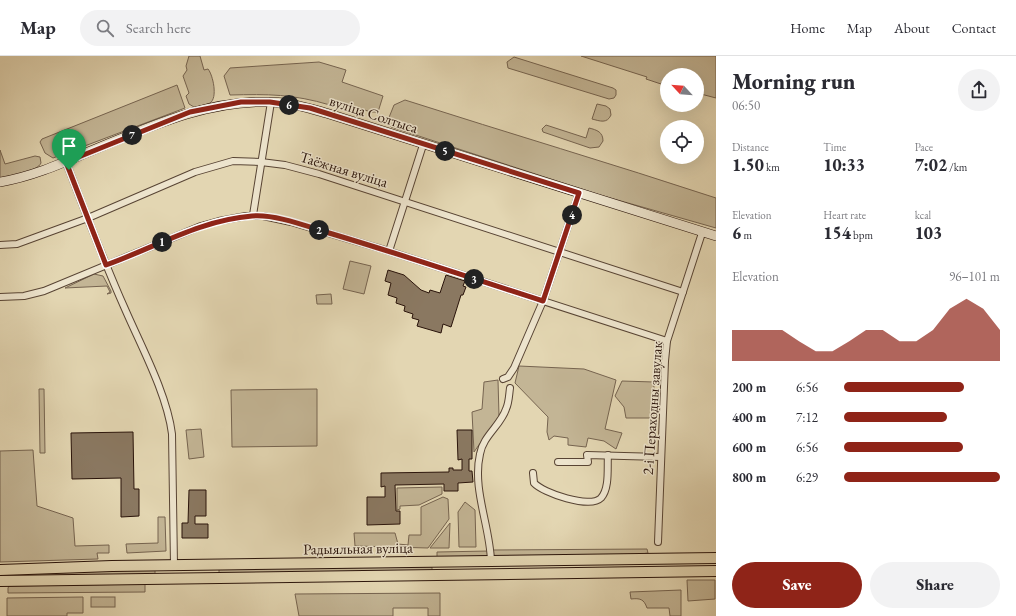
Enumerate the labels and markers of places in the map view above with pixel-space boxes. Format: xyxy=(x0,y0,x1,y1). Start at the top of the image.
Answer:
pin: 6 xyxy=(279,95,299,115)
pin: 7 xyxy=(122,125,142,145)
pin xyxy=(52,129,86,170)
pin: 5 xyxy=(435,141,455,161)
pin: 4 xyxy=(562,205,582,225)
pin: 2 xyxy=(309,220,329,240)
pin: 1 xyxy=(152,232,172,252)
pin: 3 xyxy=(464,269,484,289)

